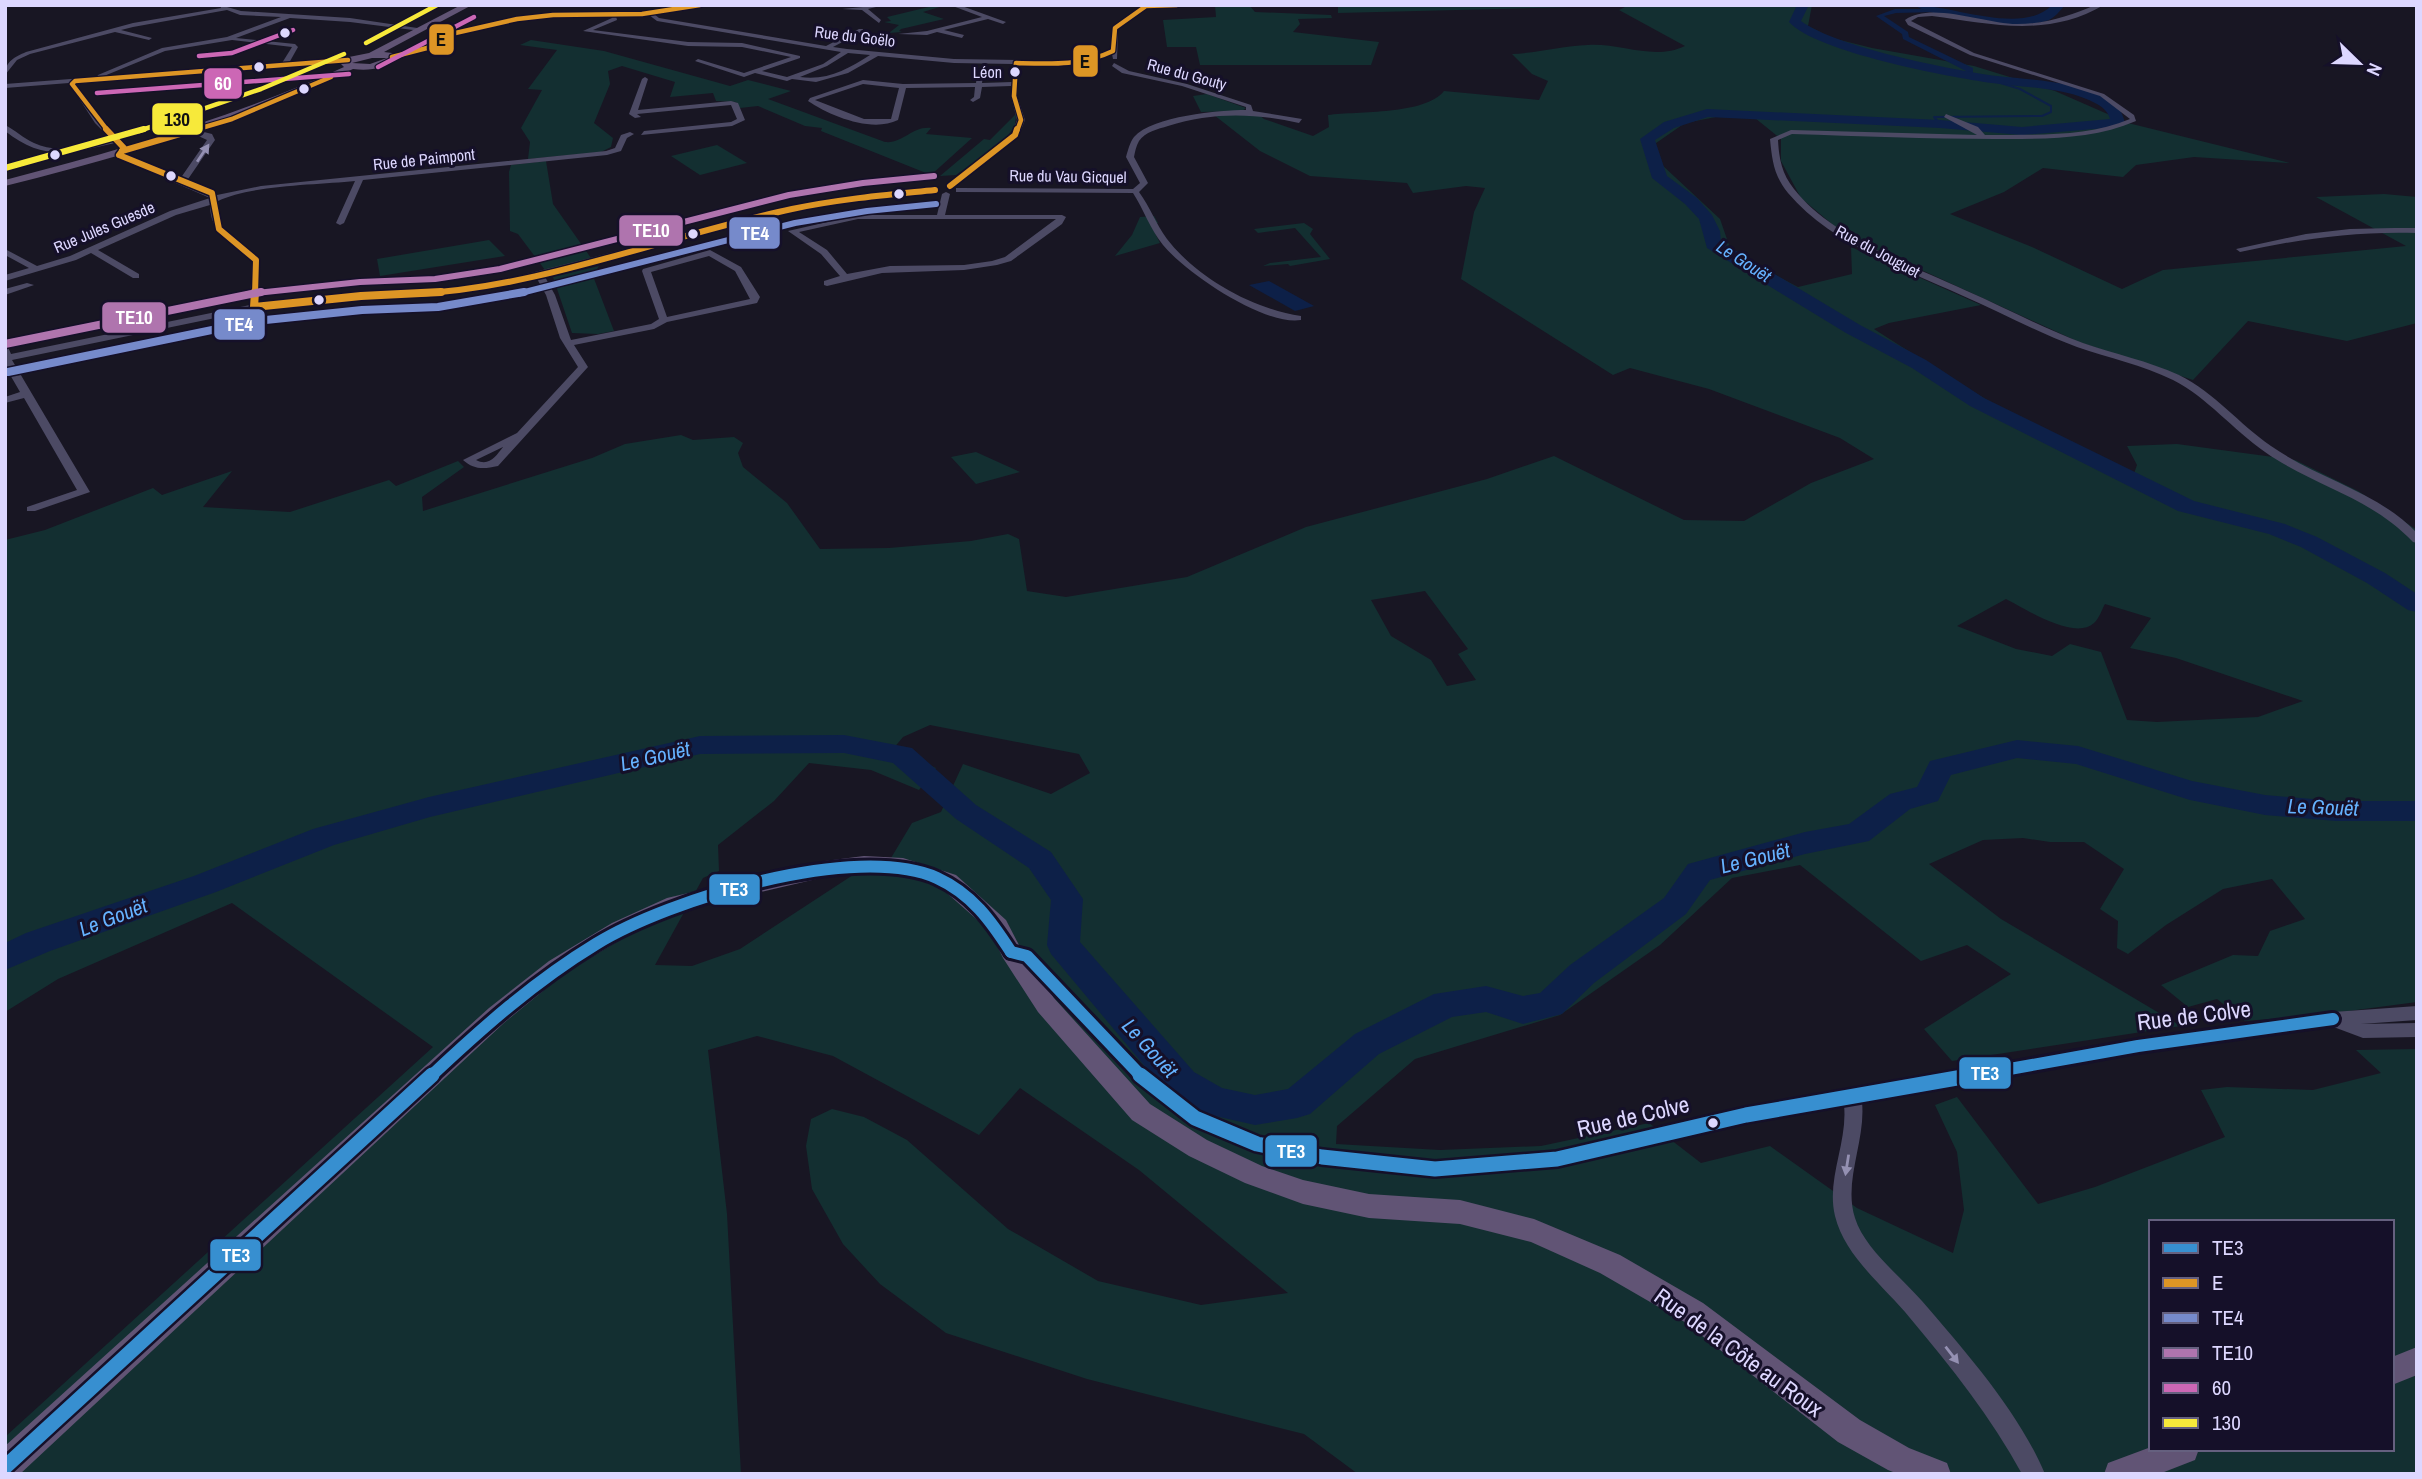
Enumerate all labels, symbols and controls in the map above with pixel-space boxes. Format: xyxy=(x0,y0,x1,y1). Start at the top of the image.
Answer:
street label: Rue du Goëlo xyxy=(813,20,897,52)
line badge: E xyxy=(428,23,455,56)
unlabelled marker xyxy=(278,26,292,40)
text: E xyxy=(436,26,446,52)
north arrow xyxy=(2324,28,2394,98)
line badge: E xyxy=(1072,44,1099,78)
text: E xyxy=(1080,48,1090,74)
street label: Rue du Gouty xyxy=(1145,53,1229,95)
text: N xyxy=(2360,59,2389,80)
unlabelled marker xyxy=(252,60,266,74)
place label: Léon xyxy=(973,61,1002,83)
marker: Léon xyxy=(1008,65,1022,79)
line badge: 60 xyxy=(203,67,243,100)
text: 60 xyxy=(214,70,232,96)
unlabelled marker xyxy=(297,82,311,96)
line badge: 130 xyxy=(151,102,204,136)
text: 130 xyxy=(164,106,190,132)
street label: Rue de Paimpont xyxy=(372,143,476,175)
one-way arrow xyxy=(196,144,210,162)
unlabelled marker xyxy=(48,148,62,162)
street label: Rue du Vau Gicquel xyxy=(1009,164,1127,188)
unlabelled marker xyxy=(164,169,178,183)
unlabelled marker xyxy=(892,187,906,201)
street label: Rue Jules Guesde xyxy=(50,196,158,258)
line badge: TE10 xyxy=(618,214,684,247)
line badge: TE4 xyxy=(728,216,781,250)
text: TE10 xyxy=(632,217,670,243)
text: TE4 xyxy=(741,220,770,246)
street label: Rue du Jouguet xyxy=(1832,220,1924,283)
unlabelled marker xyxy=(686,227,700,241)
water label: Le Gouët xyxy=(1712,234,1777,289)
unlabelled marker xyxy=(312,293,326,307)
line badge: TE10 xyxy=(101,301,167,334)
text: TE10 xyxy=(115,304,153,330)
line badge: TE4 xyxy=(213,308,266,341)
text: TE4 xyxy=(225,311,254,337)
water label: Le Gouët xyxy=(617,734,694,778)
water label: Le Gouët xyxy=(2287,791,2360,823)
water label: Le Gouët xyxy=(1717,835,1794,881)
line badge: TE3 xyxy=(708,873,761,906)
text: TE3 xyxy=(720,876,749,902)
water label: Le Gouët xyxy=(75,890,152,943)
street label: Rue de Colve xyxy=(2135,993,2253,1037)
water label: Le Gouët xyxy=(1116,1012,1185,1085)
line badge: TE3 xyxy=(1958,1056,2012,1090)
text: TE3 xyxy=(1971,1060,2000,1086)
street label: Rue de Colve xyxy=(1574,1088,1692,1144)
unlabelled marker xyxy=(1706,1116,1720,1130)
line badge: TE3 xyxy=(1264,1134,1318,1168)
text: TE3 xyxy=(1277,1138,1306,1164)
one-way arrow xyxy=(1842,1154,1853,1176)
legend xyxy=(2149,1220,2394,1451)
text: TE3 xyxy=(2212,1233,2244,1262)
line badge: TE3 xyxy=(209,1238,262,1272)
text: TE3 xyxy=(222,1242,251,1268)
text: E xyxy=(2212,1268,2224,1297)
street label: Rue de la Côte au Roux xyxy=(1648,1280,1830,1424)
text: TE4 xyxy=(2212,1303,2244,1332)
text: TE10 xyxy=(2212,1338,2253,1367)
one-way arrow xyxy=(1944,1345,1959,1363)
text: 60 xyxy=(2212,1373,2231,1402)
text: 130 xyxy=(2212,1408,2241,1437)

